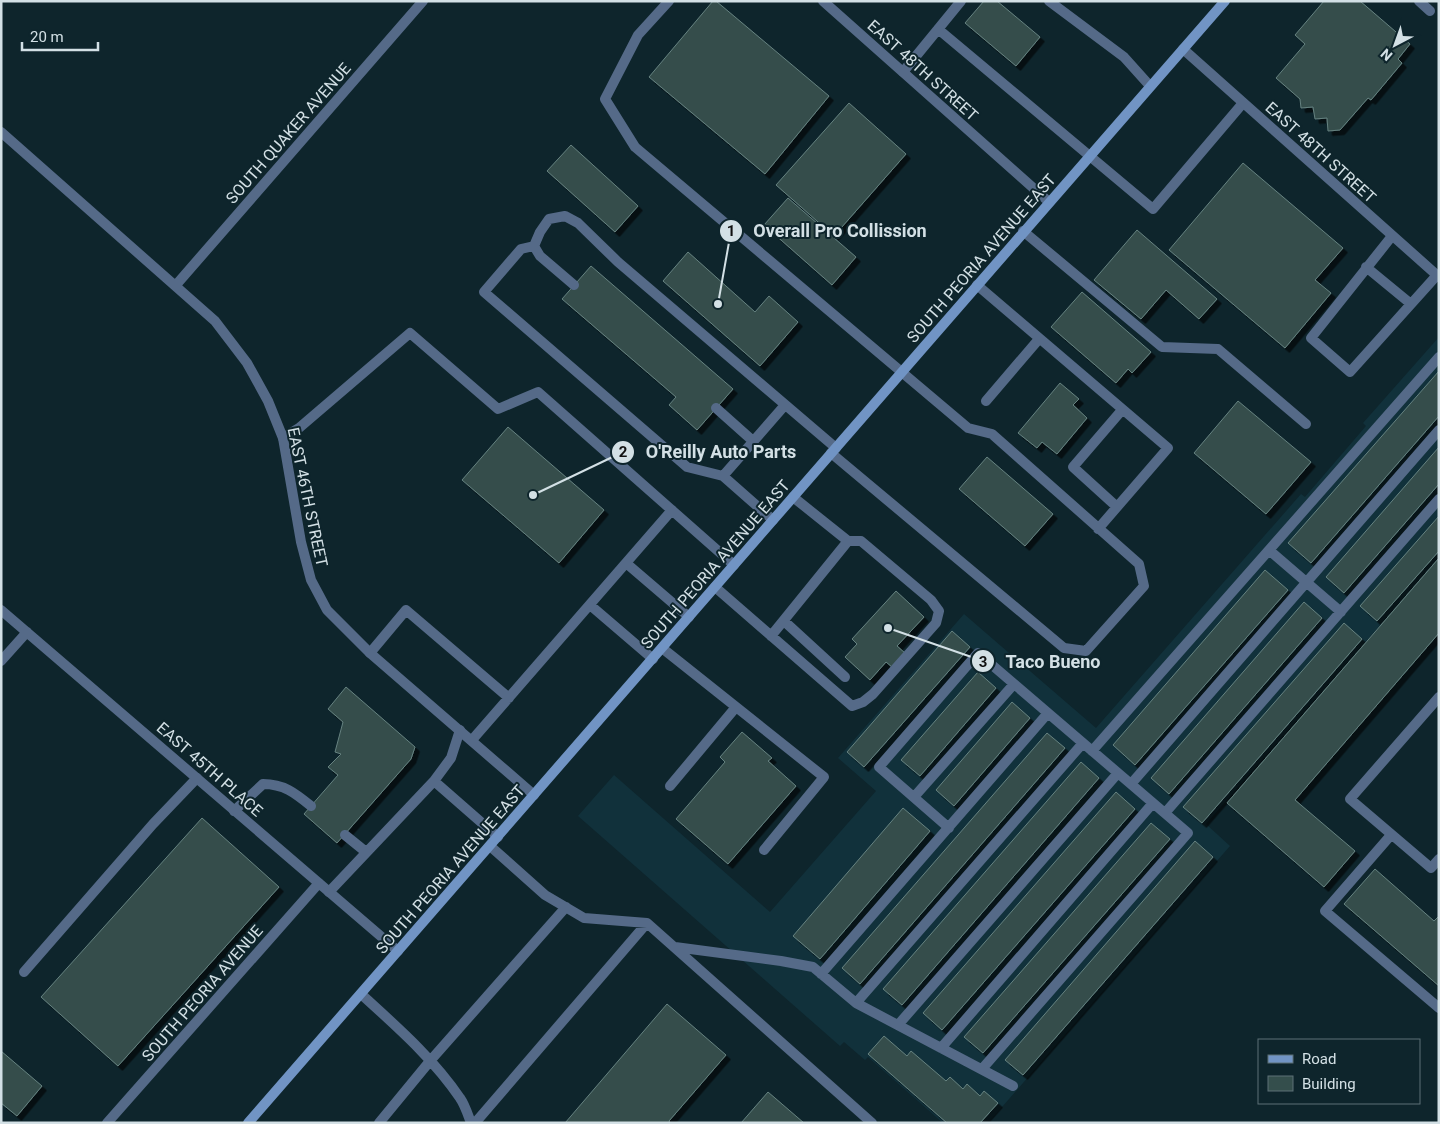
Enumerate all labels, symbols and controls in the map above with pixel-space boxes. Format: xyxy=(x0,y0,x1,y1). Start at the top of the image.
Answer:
street label: EAST 48TH STREET xyxy=(864,16,982,125)
scale bar xyxy=(22,20,99,52)
north arrow xyxy=(1370,20,1420,70)
text: 20 m xyxy=(30,28,64,46)
text: N xyxy=(1377,46,1395,64)
street label: SOUTH QUAKER AVENUE xyxy=(222,59,355,208)
street label: EAST 48TH STREET xyxy=(1262,98,1380,207)
street label: SOUTH PEORIA AVENUE EAST xyxy=(903,170,1060,347)
callout: Overall Pro Collission xyxy=(719,215,937,248)
text: Overall Pro Collission xyxy=(753,220,927,241)
text: 1 xyxy=(727,222,735,240)
street label: EAST 46TH STREET xyxy=(283,426,332,569)
callout: O'Reilly Auto Parts xyxy=(611,435,806,468)
text: O'Reilly Auto Parts xyxy=(646,441,796,462)
text: 2 xyxy=(619,443,628,461)
street label: SOUTH PEORIA AVENUE EAST xyxy=(637,476,794,653)
callout: Taco Bueno xyxy=(971,645,1111,678)
text: Taco Bueno xyxy=(1005,651,1101,672)
text: 3 xyxy=(979,653,987,671)
street label: EAST 45TH PLACE xyxy=(153,718,266,820)
street label: SOUTH PEORIA AVENUE EAST xyxy=(372,781,529,958)
street label: SOUTH PEORIA AVENUE xyxy=(138,921,267,1065)
legend xyxy=(1258,1039,1420,1104)
text: Road xyxy=(1302,1050,1336,1068)
text: Building xyxy=(1302,1075,1356,1093)

